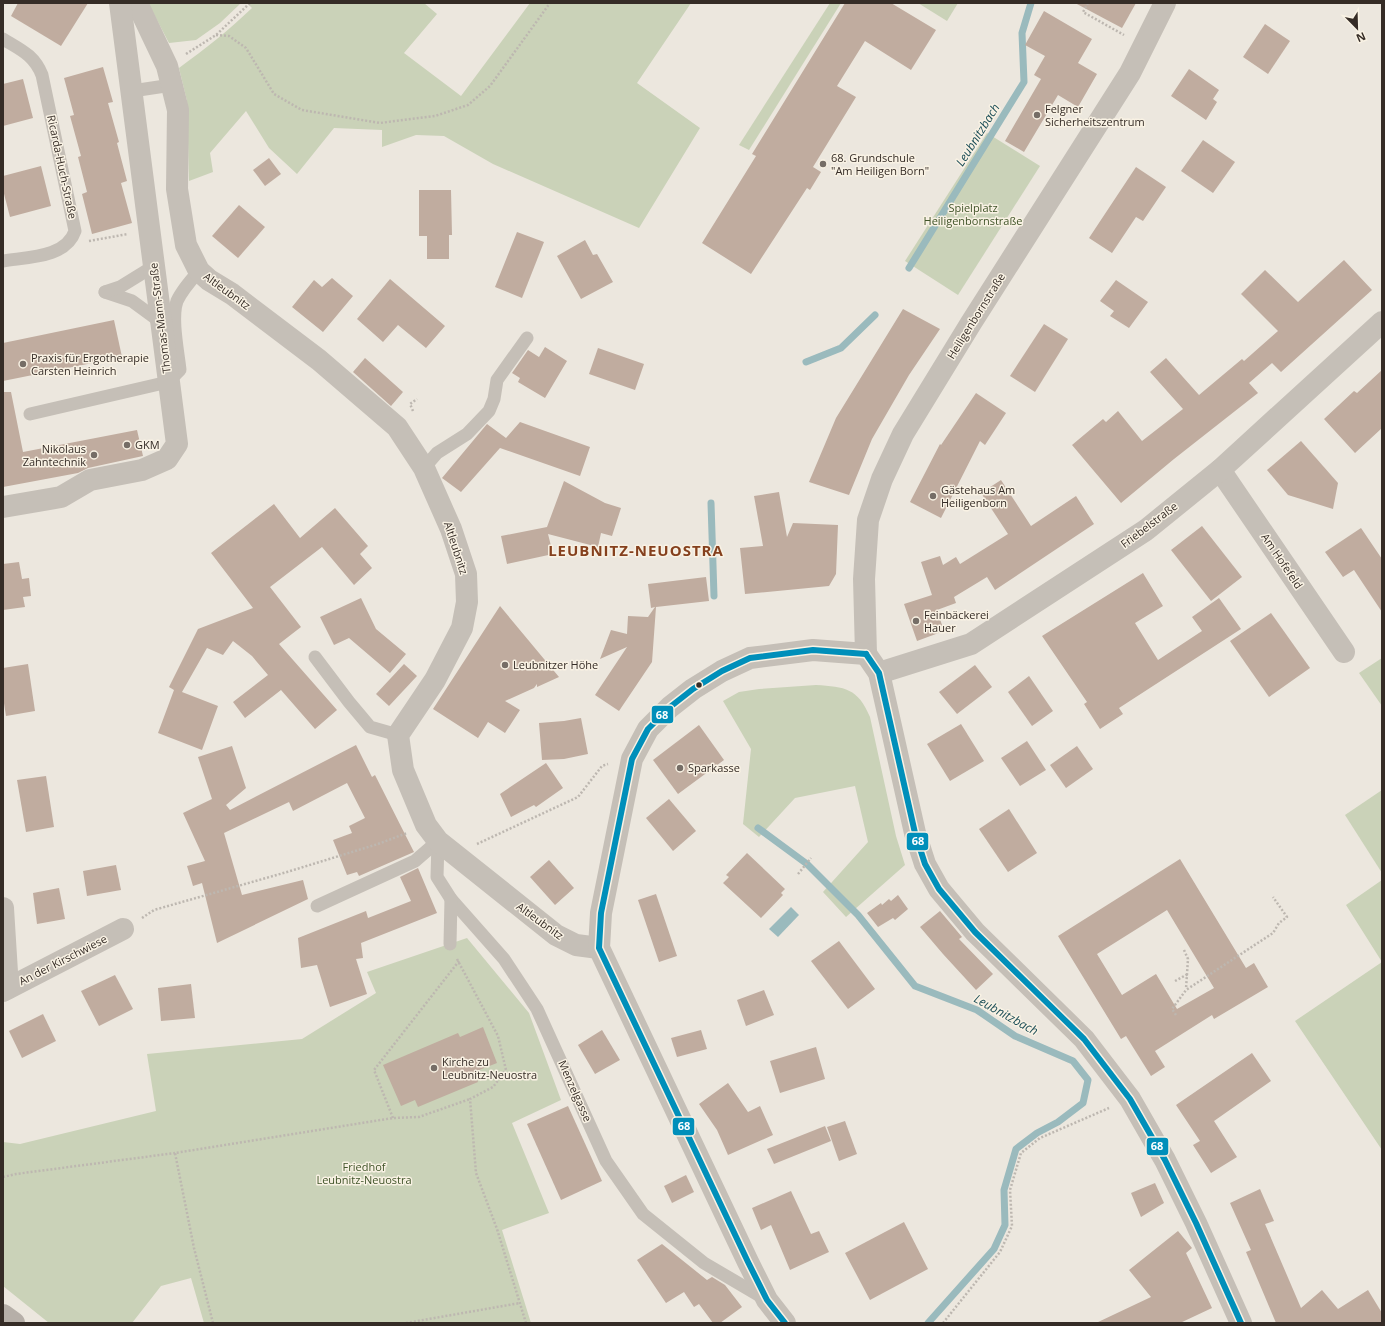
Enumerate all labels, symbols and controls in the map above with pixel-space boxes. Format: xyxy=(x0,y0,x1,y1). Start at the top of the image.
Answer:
north arrow xyxy=(1337,8,1377,48)
text: N xyxy=(1354,29,1368,46)
water label: Leubnitzbach xyxy=(952,100,1004,169)
place label: Felgner Sicherheitszentrum xyxy=(1045,101,1145,129)
marker: Felgner Sicherheitszentrum xyxy=(1032,110,1042,120)
street label: Ricarda-Huch-Straße xyxy=(44,114,81,220)
place label: 68. Grundschule "Am Heiligen Born" xyxy=(831,150,929,178)
marker: 68. Grundschule "Am Heiligen Born" xyxy=(818,159,828,169)
park label: Spielplatz Heiligenbornstraße xyxy=(924,200,1022,228)
street label: Thomas-Mann-Straße xyxy=(145,262,174,374)
street label: Altleubnitz xyxy=(201,268,254,313)
street label: Heiligenbornstraße xyxy=(943,270,1008,362)
place label: Praxis für Ergotherapie Carsten Heinrich xyxy=(31,350,149,378)
marker: Praxis für Ergotherapie Carsten Heinrich xyxy=(18,359,28,369)
place label: GKM xyxy=(135,437,160,452)
marker: GKM xyxy=(122,440,132,450)
place label: Nikolaus Zahntechnik xyxy=(23,441,86,469)
marker: Nikolaus Zahntechnik xyxy=(89,450,99,460)
place label: Gästehaus Am Heiligenborn xyxy=(941,482,1015,510)
marker: Gästehaus Am Heiligenborn xyxy=(928,491,938,501)
street label: Friebelstraße xyxy=(1117,498,1180,551)
street label: Altleubnitz xyxy=(441,520,472,576)
street label: Am Hofefeld xyxy=(1258,530,1307,591)
district label: LEUBNITZ-NEUOSTRA xyxy=(548,540,724,560)
place label: Feinbäckerei Hauer xyxy=(924,607,989,635)
marker: Feinbäckerei Hauer xyxy=(911,616,921,626)
place label: Leubnitzer Höhe xyxy=(513,657,598,672)
marker: Leubnitzer Höhe xyxy=(500,660,510,670)
unlabelled marker xyxy=(694,680,704,690)
line badge: 68 xyxy=(651,705,674,724)
text: 68 xyxy=(656,707,668,722)
place label: Sparkasse xyxy=(688,760,740,775)
marker: Sparkasse xyxy=(675,763,685,773)
line badge: 68 xyxy=(906,832,929,851)
text: 68 xyxy=(912,833,924,848)
street label: Altleubnitz xyxy=(514,898,567,943)
street label: An der Kirschwiese xyxy=(16,931,109,988)
water label: Leubnitzbach xyxy=(971,990,1041,1039)
place label: Kirche zu Leubnitz-Neuostra xyxy=(442,1054,537,1082)
street label: Menzelgasse xyxy=(555,1058,596,1124)
marker: Kirche zu Leubnitz-Neuostra xyxy=(429,1063,439,1073)
line badge: 68 xyxy=(672,1117,695,1136)
text: 68 xyxy=(678,1118,690,1133)
line badge: 68 xyxy=(1146,1137,1169,1156)
text: 68 xyxy=(1151,1138,1163,1153)
park label: Friedhof Leubnitz-Neuostra xyxy=(316,1159,412,1187)

